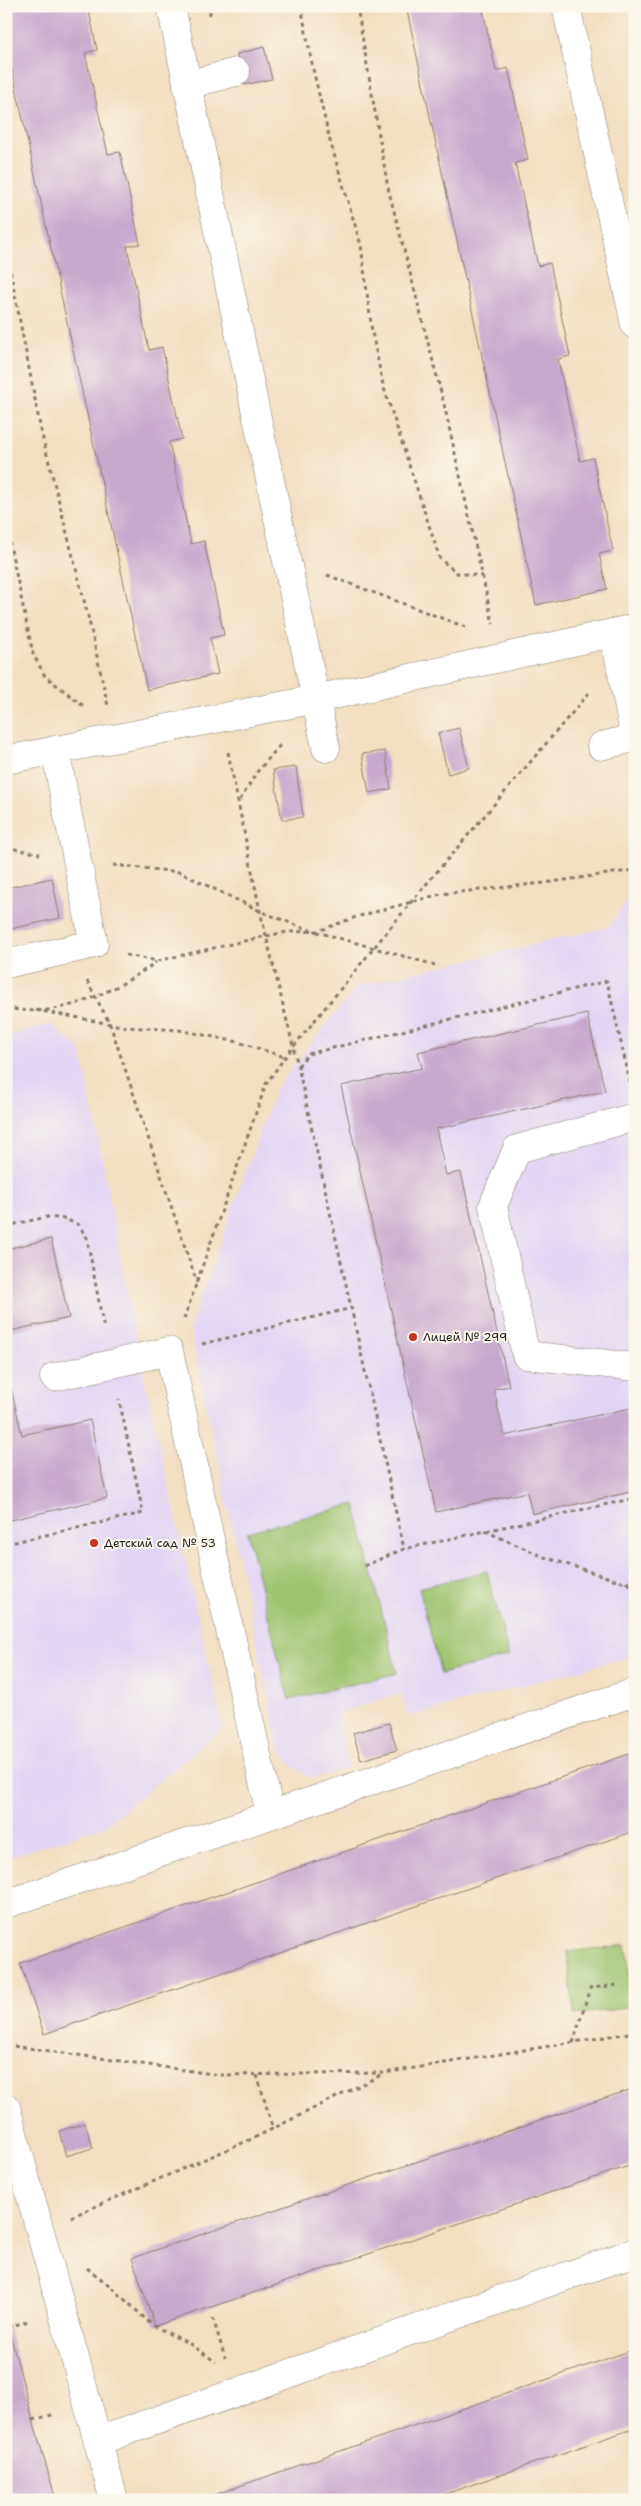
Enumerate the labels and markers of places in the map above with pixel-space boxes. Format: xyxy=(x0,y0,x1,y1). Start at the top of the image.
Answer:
place label: Лицей № 299 xyxy=(423,1329,507,1345)
marker: Лицей № 299 xyxy=(407,1331,419,1343)
place label: Детский сад № 53 xyxy=(104,1535,216,1551)
marker: Детский сад № 53 xyxy=(88,1537,100,1549)

